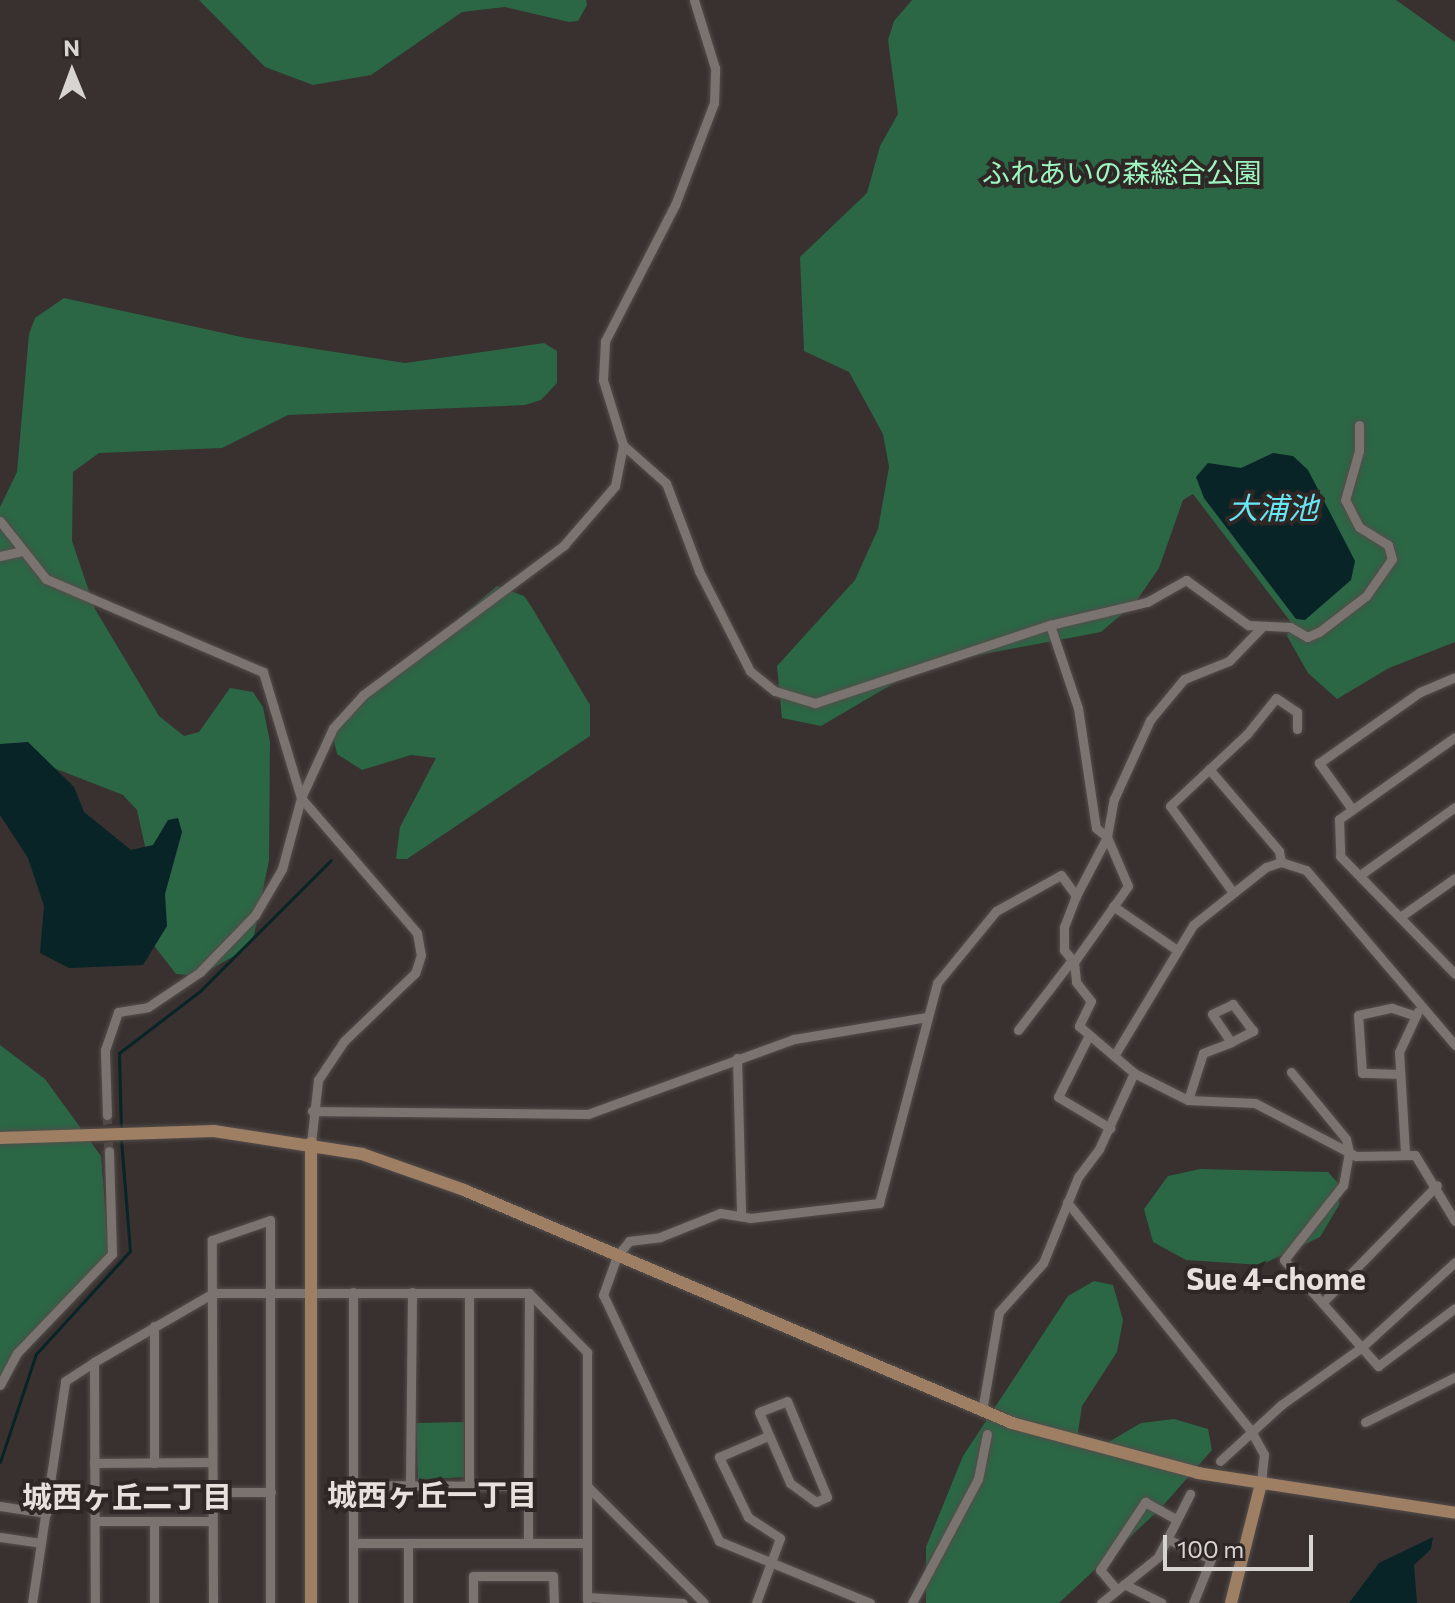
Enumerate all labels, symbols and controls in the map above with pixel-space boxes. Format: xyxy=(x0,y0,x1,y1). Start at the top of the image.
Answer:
north arrow xyxy=(32,32,112,112)
text: N xyxy=(63,34,80,61)
park label: ふれあいの森総合公園 xyxy=(982,155,1262,189)
water label: 大浦池 xyxy=(1228,489,1318,525)
district label: Sue 4-chome xyxy=(1186,1260,1366,1296)
district label: 城西ヶ丘一丁目 xyxy=(327,1476,537,1512)
district label: 城西ヶ丘二丁目 xyxy=(22,1478,232,1514)
scale bar xyxy=(1167,1519,1317,1569)
text: 100 m xyxy=(1177,1534,1244,1563)

